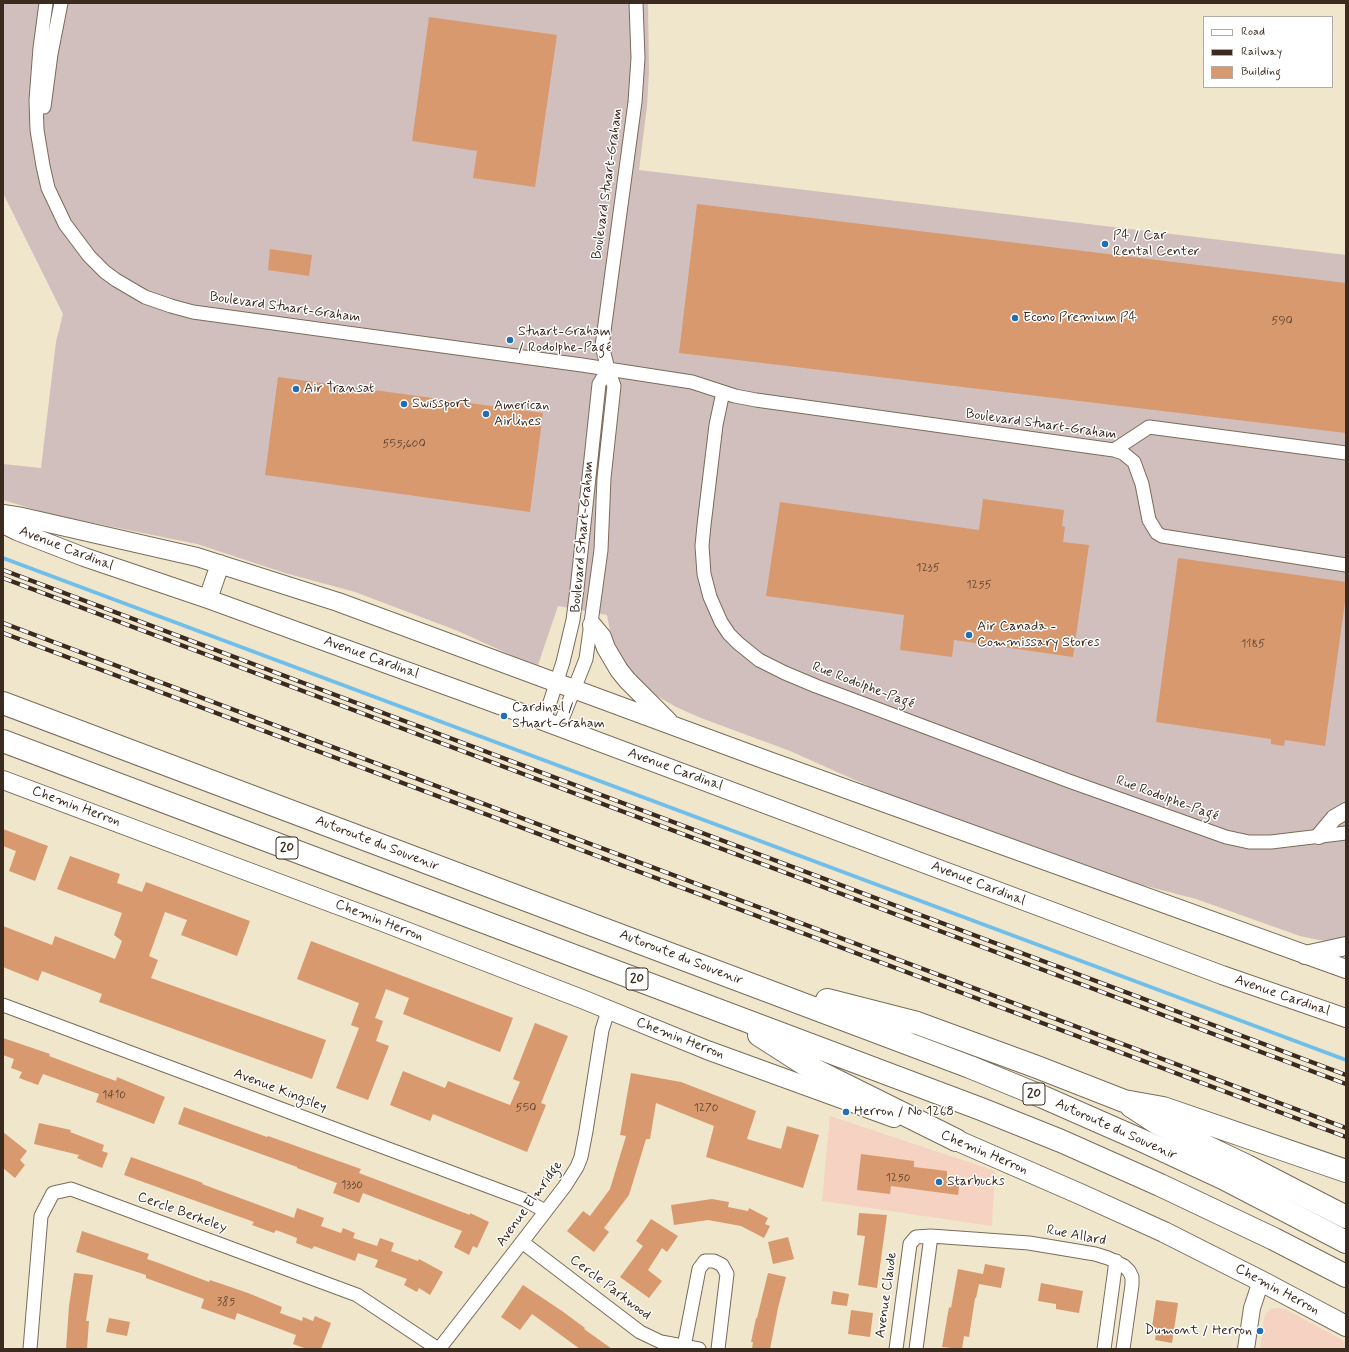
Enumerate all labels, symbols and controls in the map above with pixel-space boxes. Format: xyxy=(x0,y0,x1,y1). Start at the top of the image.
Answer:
legend xyxy=(1203,16,1333,88)
text: Road xyxy=(1241,24,1265,40)
text: Railway xyxy=(1241,44,1282,60)
text: Building xyxy=(1241,64,1281,80)
street label: Boulevard Stuart-Graham xyxy=(589,107,627,261)
place label: P4 / Car Rental Center xyxy=(1113,228,1200,260)
marker: P4 / Car Rental Center xyxy=(1100,239,1110,249)
street label: Boulevard Stuart-Graham xyxy=(208,289,362,327)
place label: Econo Premium P4 xyxy=(1023,310,1137,326)
marker: Econo Premium P4 xyxy=(1010,313,1020,323)
house number: 590 xyxy=(1271,314,1293,328)
place label: Stuart-Graham / Rodolphe-Pagé xyxy=(518,324,611,356)
marker: Stuart-Graham / Rodolphe-Pagé xyxy=(505,335,515,345)
place label: Air Transat xyxy=(304,381,374,397)
marker: Air Transat xyxy=(291,384,301,394)
place label: Swissport xyxy=(412,396,470,412)
place label: American Airlines xyxy=(494,398,549,430)
marker: Swissport xyxy=(399,399,409,409)
street label: Boulevard Stuart-Graham xyxy=(964,406,1118,444)
marker: American Airlines xyxy=(481,409,491,419)
house number: 555;600 xyxy=(382,437,426,451)
street label: Boulevard Stuart-Graham xyxy=(568,460,598,614)
street label: Avenue Cardinal xyxy=(16,523,116,575)
house number: 1235 xyxy=(916,561,940,575)
house number: 1255 xyxy=(966,578,992,592)
place label: Air Canada - Commissary Stores xyxy=(977,619,1100,652)
marker: Air Canada - Commissary Stores xyxy=(964,630,974,640)
street label: Avenue Cardinal xyxy=(321,633,421,683)
house number: 1185 xyxy=(1241,637,1265,651)
street label: Rue Rodolphe-Pagé xyxy=(810,659,916,713)
place label: Cardinal / Stuart-Graham xyxy=(512,700,605,732)
marker: Cardinal / Stuart-Graham xyxy=(499,711,509,721)
street label: Avenue Cardinal xyxy=(625,745,725,795)
street label: Rue Rodolphe-Pagé xyxy=(1113,773,1221,825)
street label: Chemin Herron xyxy=(29,783,123,831)
street label: Autoroute du Souvenir xyxy=(313,813,441,875)
road number: 20 xyxy=(276,837,298,859)
street label: Avenue Cardinal xyxy=(928,858,1028,910)
street label: Chemin Herron xyxy=(332,896,426,946)
street label: Autoroute du Souvenir xyxy=(617,927,745,989)
road number: 20 xyxy=(626,968,648,990)
street label: Avenue Cardinal xyxy=(1232,972,1332,1020)
street label: Chemin Herron xyxy=(633,1014,727,1064)
street label: Avenue Kingsley xyxy=(231,1066,329,1116)
road number: 20 xyxy=(1023,1083,1045,1105)
house number: 1410 xyxy=(102,1088,126,1102)
street label: Autoroute du Souvenir xyxy=(1053,1096,1179,1164)
house number: 550 xyxy=(516,1101,536,1115)
house number: 1270 xyxy=(693,1101,719,1115)
place label: Herron / No 1268 xyxy=(854,1104,954,1120)
marker: Herron / No 1268 xyxy=(841,1107,851,1117)
street label: Chemin Herron xyxy=(938,1127,1030,1179)
street label: Avenue Elmridge xyxy=(493,1158,567,1250)
house number: 1250 xyxy=(885,1171,911,1185)
place label: Starbucks xyxy=(947,1174,1005,1190)
marker: Starbucks xyxy=(934,1177,944,1187)
house number: 1330 xyxy=(341,1178,363,1192)
street label: Cercle Berkeley xyxy=(135,1189,229,1237)
street label: Rue Allard xyxy=(1045,1222,1107,1250)
street label: Avenue Claude xyxy=(873,1251,901,1339)
street label: Cercle Parkwood xyxy=(566,1252,654,1324)
street label: Chemin Herron xyxy=(1232,1261,1322,1319)
house number: 385 xyxy=(217,1295,235,1309)
place label: Dumont / Herron xyxy=(1145,1323,1252,1339)
marker: Dumont / Herron xyxy=(1255,1326,1265,1336)

